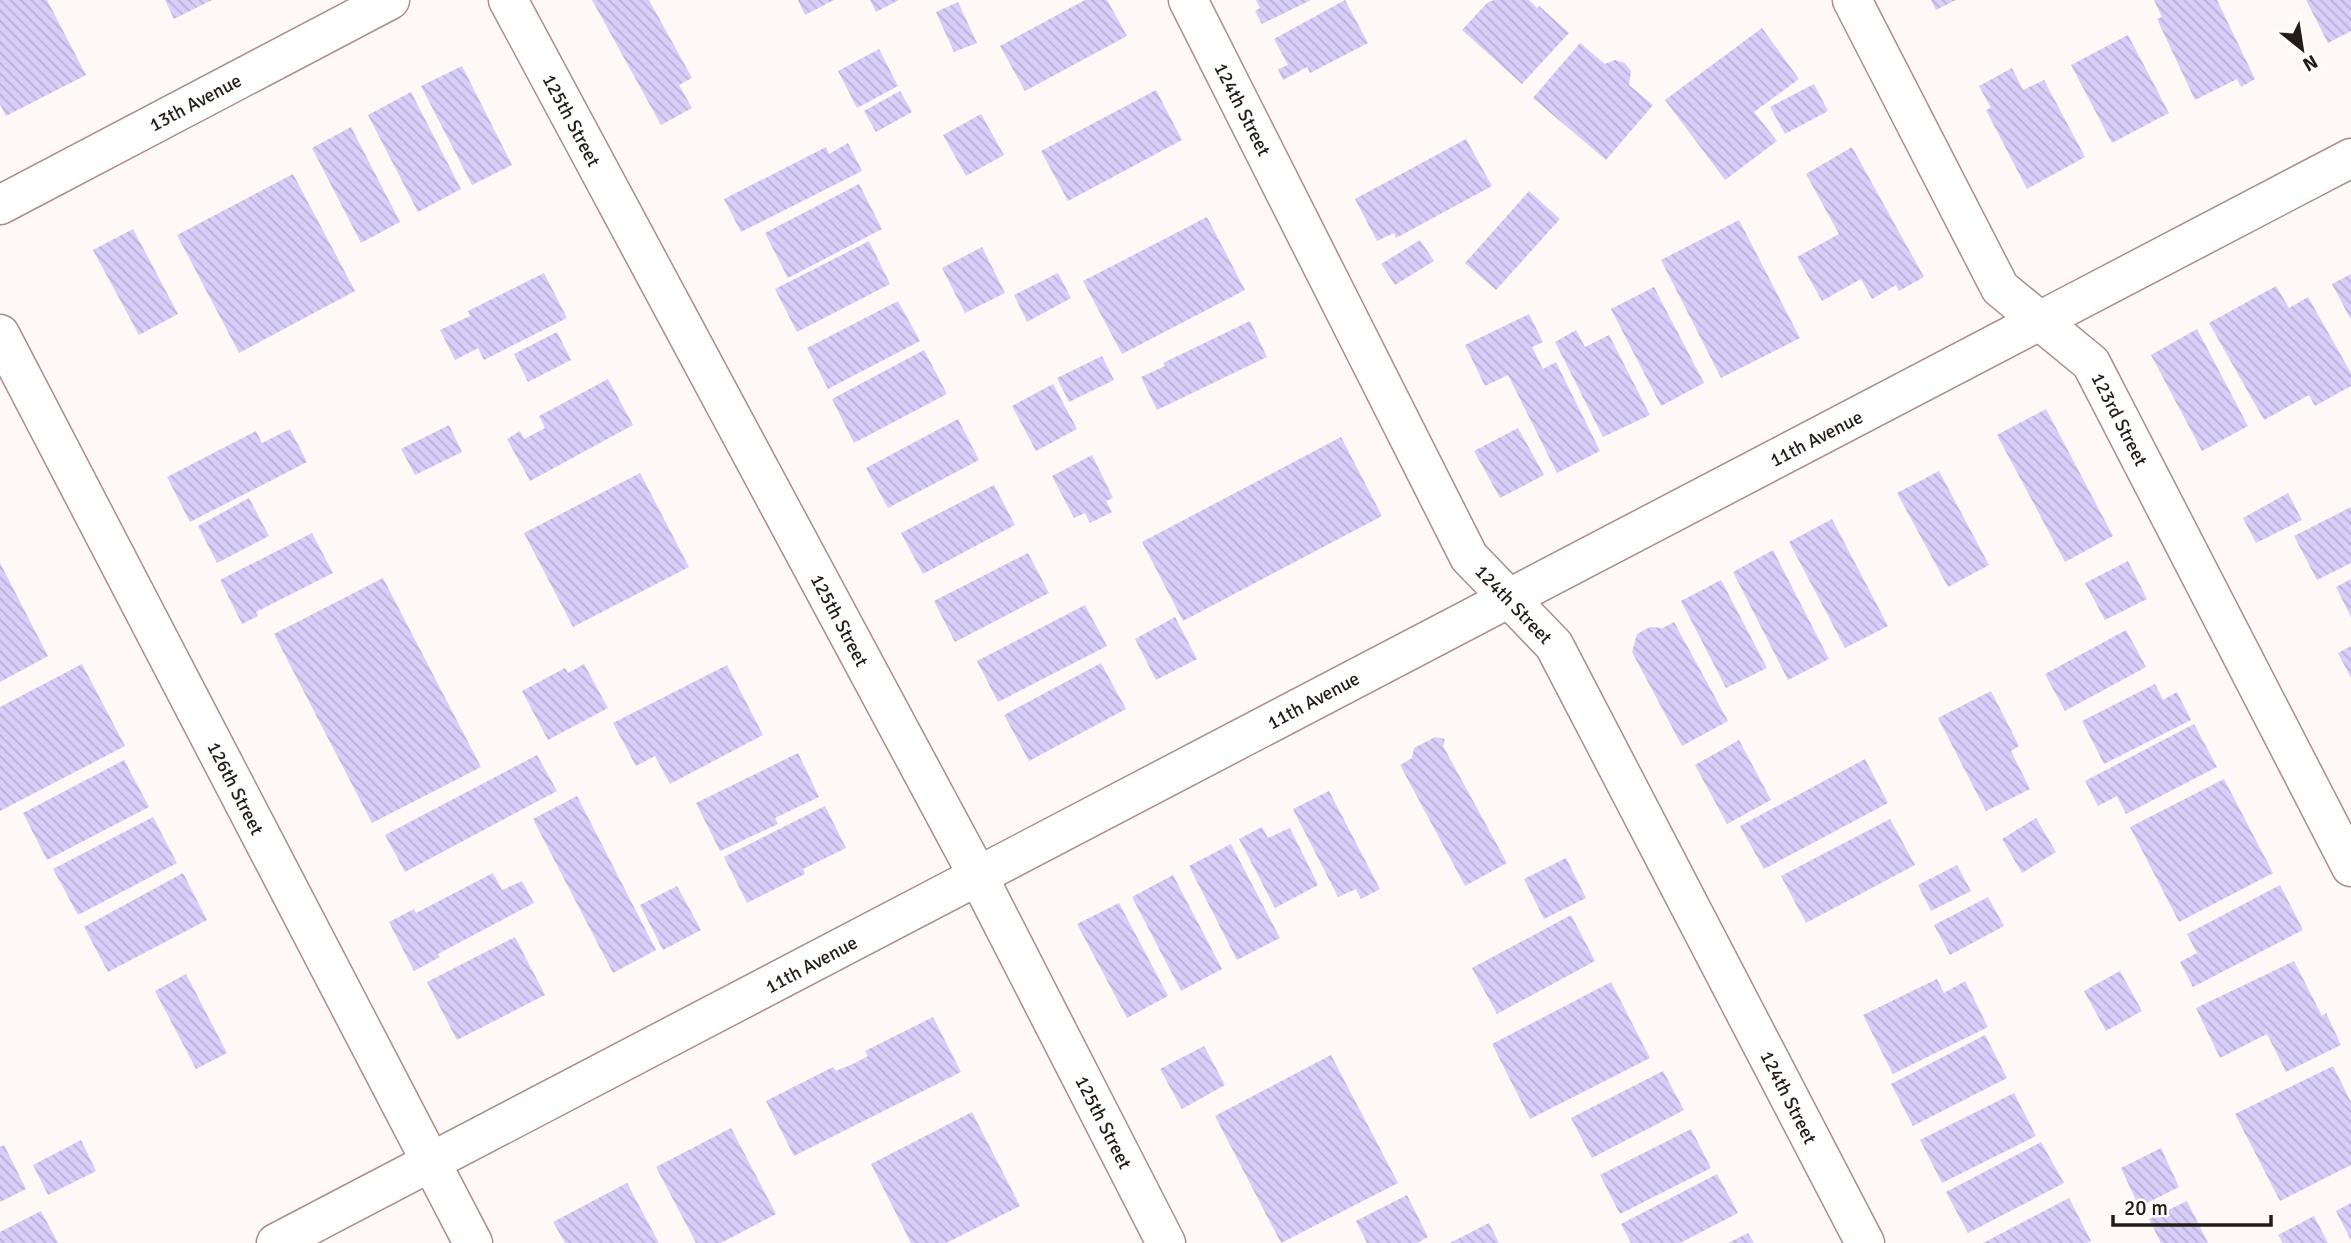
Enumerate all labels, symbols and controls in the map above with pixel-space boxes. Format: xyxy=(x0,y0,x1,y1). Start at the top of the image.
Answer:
north arrow xyxy=(2267,14,2337,84)
text: N xyxy=(2298,49,2322,77)
street label: 124th Street xyxy=(1208,59,1276,160)
street label: 13th Avenue xyxy=(145,69,246,137)
street label: 125th Street xyxy=(537,70,606,171)
street label: 123rd Street xyxy=(2085,369,2153,470)
street label: 11th Avenue xyxy=(1766,405,1867,473)
street label: 124th Street xyxy=(1469,560,1557,650)
street label: 125th Street xyxy=(805,570,874,671)
street label: 11th Avenue xyxy=(1263,667,1364,735)
street label: 126th Street xyxy=(201,738,269,839)
street label: 11th Avenue xyxy=(761,931,862,999)
street label: 124th Street xyxy=(1754,1047,1822,1148)
street label: 125th Street xyxy=(1069,1072,1137,1173)
scale bar xyxy=(2113,1184,2270,1228)
text: 20 m xyxy=(2124,1195,2168,1221)

